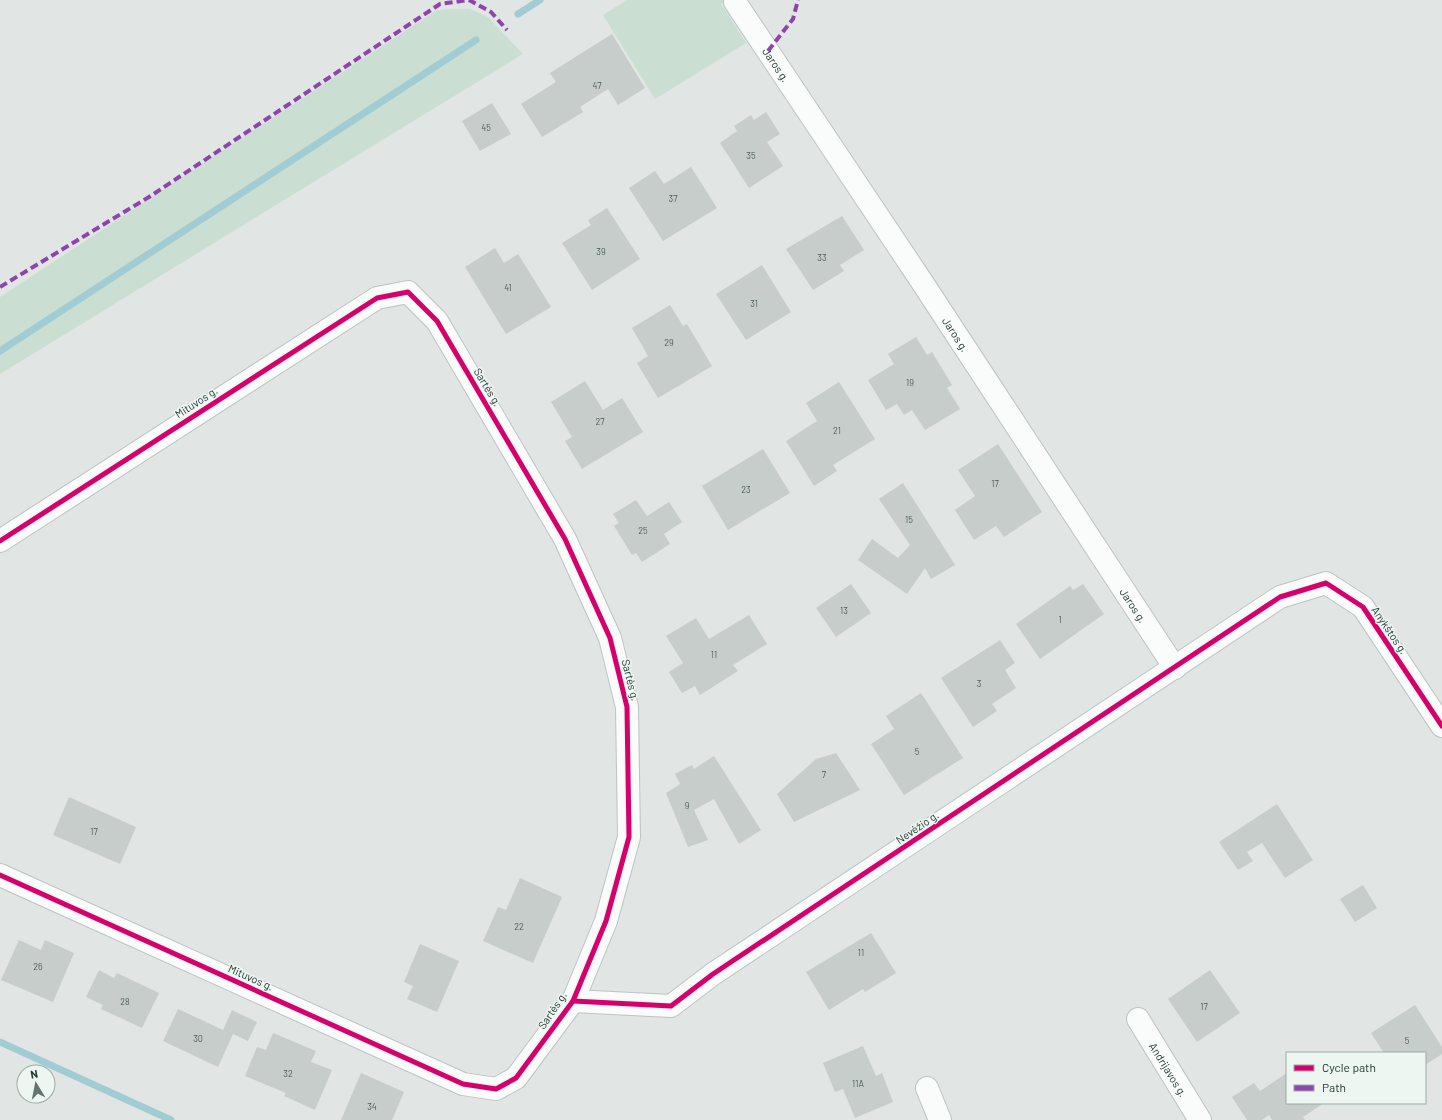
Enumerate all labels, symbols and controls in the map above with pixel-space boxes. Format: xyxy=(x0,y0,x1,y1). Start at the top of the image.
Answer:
street label: Jaros g. xyxy=(761,45,793,84)
house number: 47 xyxy=(593,80,602,91)
house number: 45 xyxy=(481,122,491,133)
house number: 35 xyxy=(746,150,756,161)
house number: 37 xyxy=(669,193,678,204)
house number: 39 xyxy=(596,246,606,257)
house number: 33 xyxy=(817,252,827,263)
house number: 41 xyxy=(504,282,512,293)
house number: 31 xyxy=(750,298,758,309)
street label: Jaros g. xyxy=(940,314,972,354)
house number: 29 xyxy=(664,337,674,348)
street label: Sartės g. xyxy=(472,366,504,408)
house number: 19 xyxy=(906,377,914,388)
street label: Mituvos g. xyxy=(172,383,220,421)
house number: 27 xyxy=(595,416,605,427)
house number: 21 xyxy=(833,425,841,436)
house number: 17 xyxy=(991,478,999,489)
house number: 23 xyxy=(741,484,751,495)
house number: 15 xyxy=(905,514,913,525)
house number: 25 xyxy=(638,525,648,536)
street label: Jaros g. xyxy=(1118,585,1150,625)
street label: Anykštos g. xyxy=(1369,604,1411,656)
house number: 13 xyxy=(840,605,848,616)
house number: 1 xyxy=(1058,614,1062,625)
house number: 11 xyxy=(711,649,717,660)
street label: Sartės g. xyxy=(620,658,642,702)
house number: 3 xyxy=(977,678,982,689)
house number: 5 xyxy=(915,746,920,757)
house number: 7 xyxy=(822,769,827,780)
house number: 9 xyxy=(685,800,690,811)
street label: Nevėžio g. xyxy=(893,808,941,846)
house number: 17 xyxy=(90,826,98,837)
house number: 22 xyxy=(514,921,524,932)
house number: 11 xyxy=(858,947,864,958)
house number: 26 xyxy=(33,961,43,972)
street label: Mituvos g. xyxy=(226,961,276,993)
street label: Sartės g. xyxy=(535,989,569,1031)
house number: 28 xyxy=(120,996,130,1007)
house number: 17 xyxy=(1200,1001,1208,1012)
house number: 30 xyxy=(193,1033,203,1044)
house number: 5 xyxy=(1405,1035,1410,1046)
street label: Andrijavos g. xyxy=(1147,1040,1190,1099)
legend xyxy=(1286,1052,1426,1104)
text: Cycle path xyxy=(1322,1060,1376,1074)
north arrow xyxy=(16,1064,56,1104)
text: N xyxy=(29,1067,39,1081)
house number: 32 xyxy=(283,1068,293,1079)
house number: 11A xyxy=(852,1078,864,1089)
text: Path xyxy=(1322,1080,1346,1094)
house number: 34 xyxy=(367,1101,377,1112)

